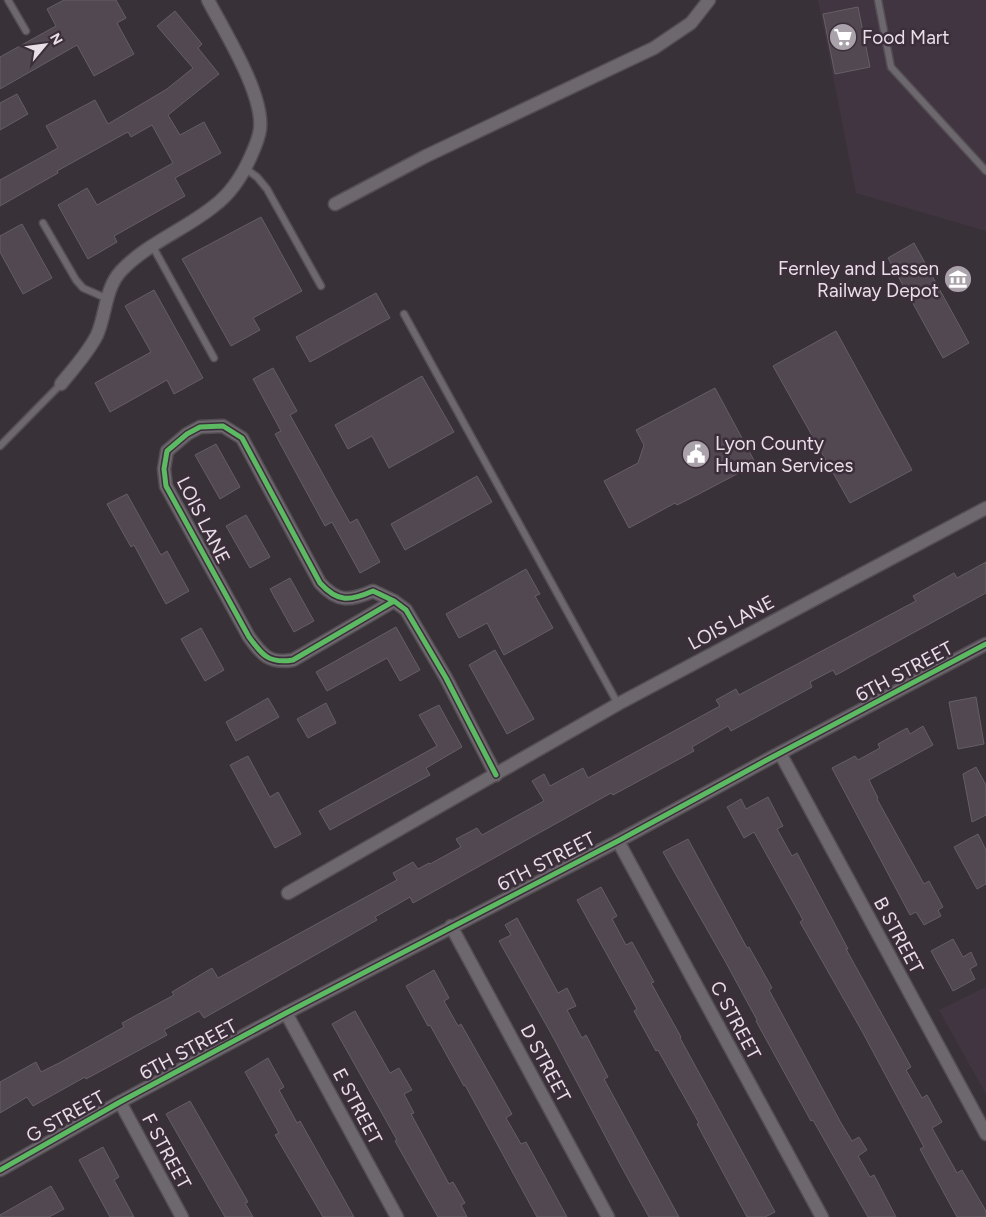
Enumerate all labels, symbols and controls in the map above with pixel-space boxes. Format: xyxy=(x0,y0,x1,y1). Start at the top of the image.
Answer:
north arrow xyxy=(20,20,70,70)
supermarket icon: Food Mart xyxy=(828,22,858,52)
place label: Food Mart xyxy=(862,26,949,49)
text: N xyxy=(46,30,66,48)
place label: Fernley and Lassen Railway Depot xyxy=(778,257,939,302)
museum icon: Fernley and Lassen Railway Depot xyxy=(943,264,973,294)
place label: Lyon County Human Services xyxy=(715,432,853,477)
public building icon: Lyon County Human Services xyxy=(681,439,711,469)
street label: LOIS LANE xyxy=(172,473,235,568)
street label: LOIS LANE xyxy=(684,590,778,655)
street label: 6TH STREET xyxy=(851,636,957,707)
street label: 6TH STREET xyxy=(493,827,600,896)
street label: B STREET xyxy=(869,893,929,978)
street label: C STREET xyxy=(705,977,766,1064)
street label: 6TH STREET xyxy=(135,1014,241,1085)
street label: D STREET xyxy=(515,1020,576,1107)
street label: E STREET xyxy=(328,1064,387,1149)
street label: G STREET xyxy=(22,1085,109,1147)
street label: F STREET xyxy=(137,1110,196,1193)

